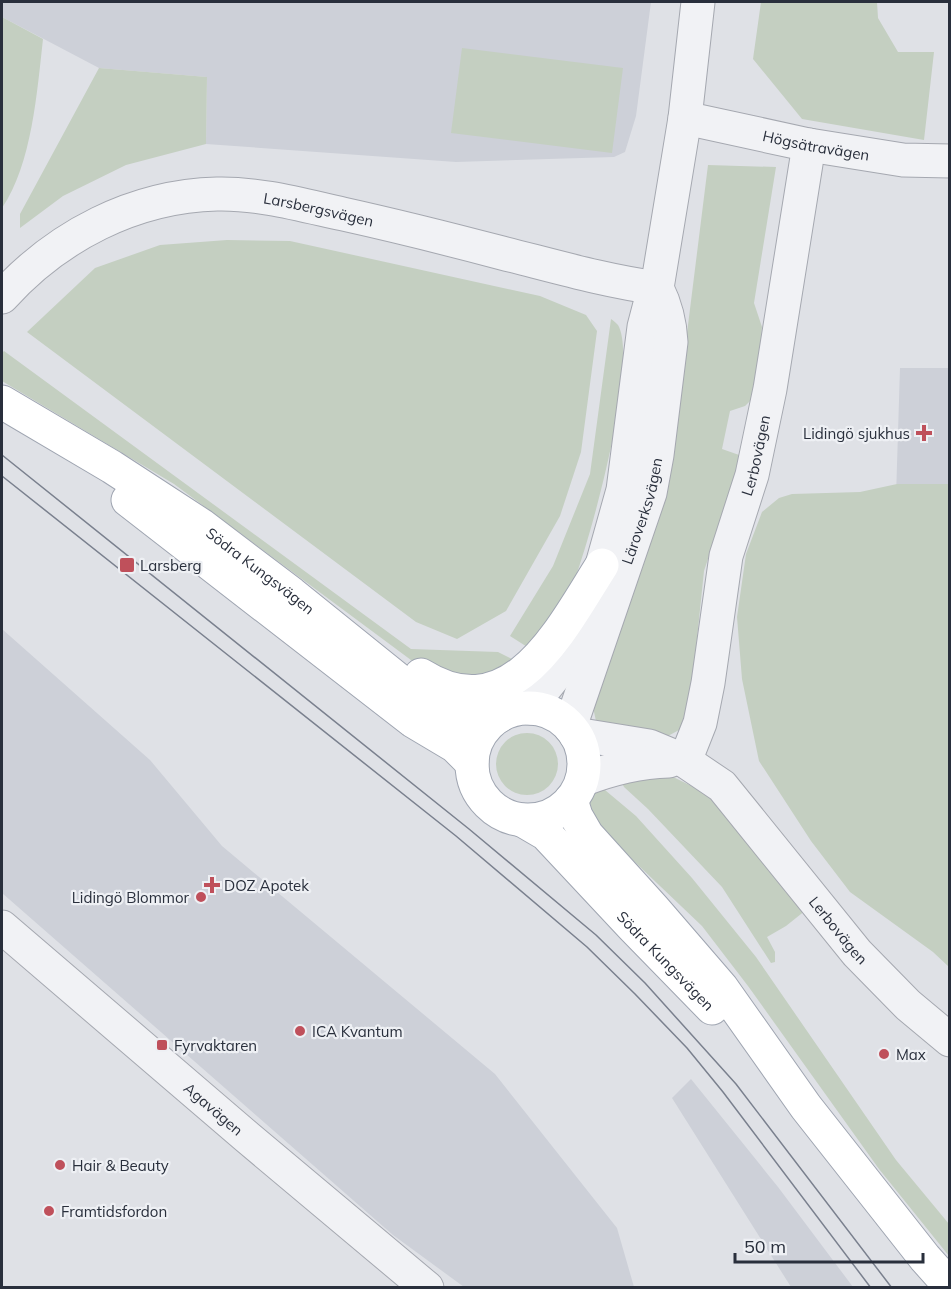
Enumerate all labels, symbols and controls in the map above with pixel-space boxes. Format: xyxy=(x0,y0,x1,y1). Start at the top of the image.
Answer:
street label: Högsätravägen xyxy=(761,126,871,164)
street label: Larsbergsvägen xyxy=(262,188,376,230)
street label: Lerbovägen xyxy=(737,413,774,498)
place label: Lidingö sjukhus xyxy=(803,424,910,443)
marker: Lidingö sjukhus xyxy=(915,424,933,442)
street label: Läroverksvägen xyxy=(617,456,666,567)
street label: Södra Kungsvägen xyxy=(203,523,319,618)
marker: Larsberg xyxy=(118,556,136,574)
place label: Larsberg xyxy=(140,556,202,575)
place label: DOZ Apotek xyxy=(224,876,309,895)
marker: DOZ Apotek xyxy=(205,878,219,892)
place label: Lidingö Blommor xyxy=(72,888,190,907)
marker: Lidingö Blommor xyxy=(194,890,208,904)
street label: Lerbovägen xyxy=(805,892,872,968)
street label: Södra Kungsvägen xyxy=(613,907,718,1014)
place label: ICA Kvantum xyxy=(312,1022,403,1041)
marker: ICA Kvantum xyxy=(293,1024,307,1038)
place label: Fyrvaktaren xyxy=(174,1036,257,1055)
marker: Fyrvaktaren xyxy=(155,1038,169,1052)
place label: Max xyxy=(896,1045,926,1064)
marker: Max xyxy=(877,1047,891,1061)
street label: Agavägen xyxy=(180,1078,247,1139)
place label: Hair & Beauty xyxy=(72,1156,169,1175)
marker: Hair & Beauty xyxy=(53,1158,67,1172)
place label: Framtidsfordon xyxy=(61,1202,167,1221)
marker: Framtidsfordon xyxy=(42,1204,56,1218)
scale bar xyxy=(735,1226,922,1264)
text: 50 m xyxy=(744,1235,786,1258)

